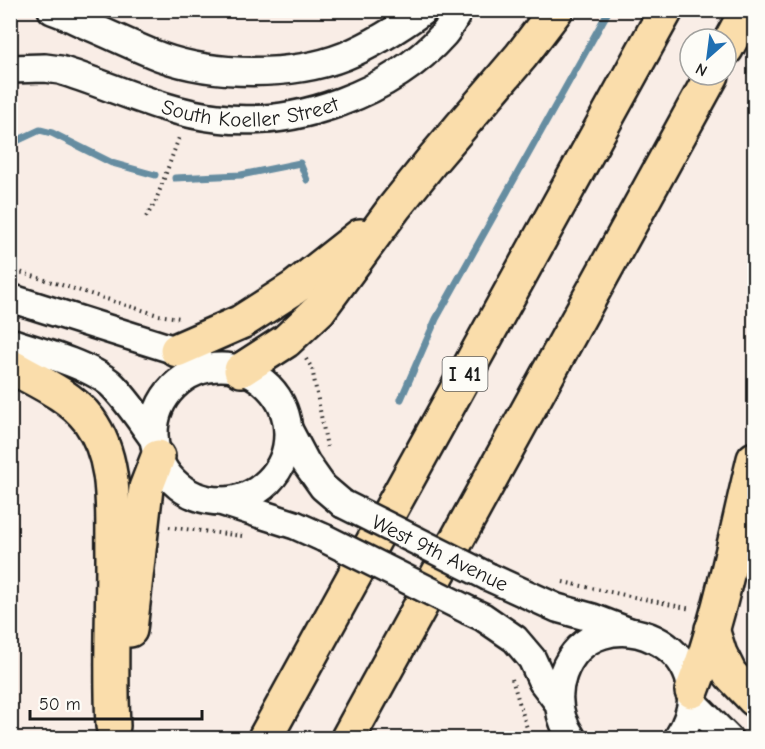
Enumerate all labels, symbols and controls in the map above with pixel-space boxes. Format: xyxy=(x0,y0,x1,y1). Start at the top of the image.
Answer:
north arrow xyxy=(678,27,738,87)
text: N xyxy=(693,59,710,80)
street label: South Koeller Street xyxy=(159,91,343,132)
road number: I 41 xyxy=(442,357,488,391)
street label: West 9th Avenue xyxy=(368,510,512,596)
scale bar xyxy=(30,683,202,721)
text: 50 m xyxy=(39,694,81,715)

